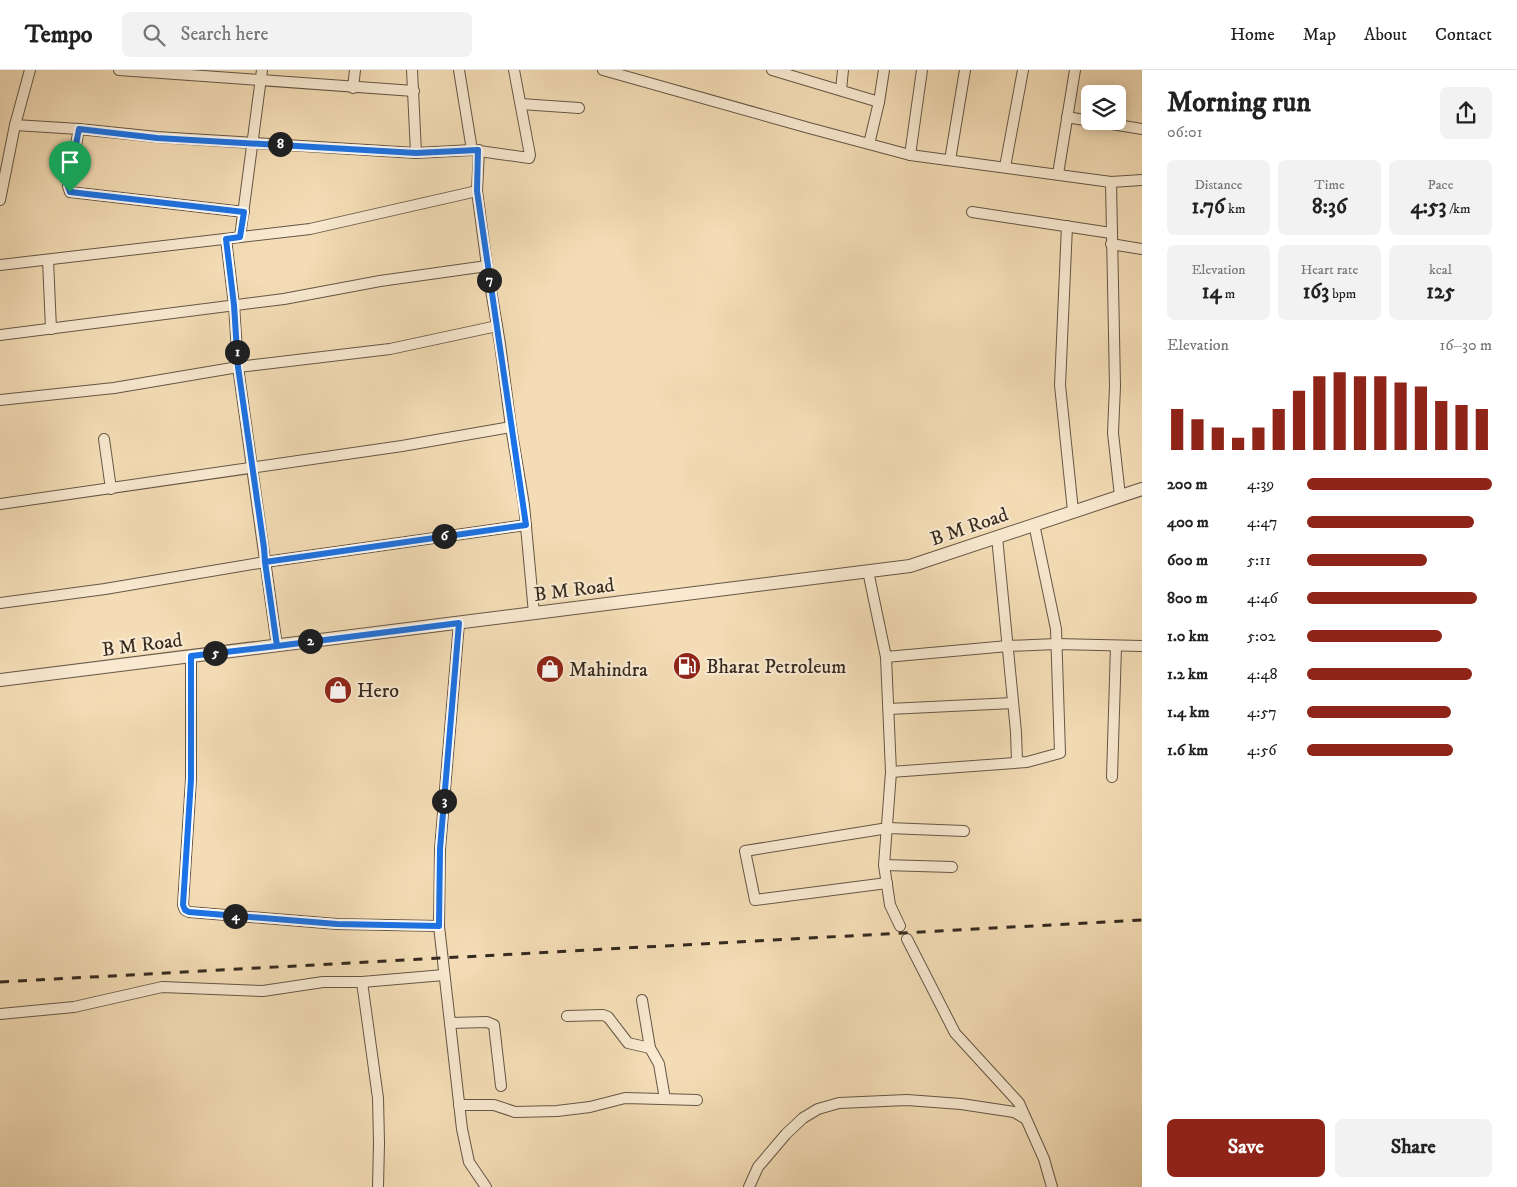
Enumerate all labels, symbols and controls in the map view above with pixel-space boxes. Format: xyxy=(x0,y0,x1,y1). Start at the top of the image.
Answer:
search box xyxy=(122,12,472,57)
text: Tempo xyxy=(25,20,92,50)
icon: search xyxy=(140,21,168,49)
text: Search here xyxy=(180,23,268,46)
text: Home xyxy=(1230,24,1275,46)
text: Map xyxy=(1303,24,1336,46)
text: About xyxy=(1364,24,1407,46)
text: Contact xyxy=(1435,24,1492,46)
map controls xyxy=(1081,85,1126,130)
button: layers xyxy=(1081,85,1126,130)
text: Morning run xyxy=(1167,85,1311,120)
button: share xyxy=(1440,87,1492,139)
text: 06:01 xyxy=(1167,122,1203,142)
pin: 8 xyxy=(268,132,292,156)
text: 8 xyxy=(277,135,284,153)
pin xyxy=(49,141,91,192)
icon: arrive xyxy=(56,148,84,176)
text: Distance xyxy=(1194,176,1243,194)
text: Time xyxy=(1314,176,1345,194)
text: Pace xyxy=(1428,176,1453,194)
text: 1.76 xyxy=(1192,194,1225,220)
text: 8:36 xyxy=(1312,194,1347,220)
text: 4:53 xyxy=(1410,194,1446,220)
text: km xyxy=(1225,200,1245,218)
text: /km xyxy=(1446,200,1471,218)
text: Elevation xyxy=(1191,261,1246,279)
text: Heart rate xyxy=(1301,261,1358,279)
text: kcal xyxy=(1429,261,1452,279)
pin: 7 xyxy=(476,268,502,292)
text: 7 xyxy=(486,271,493,289)
text: 14 xyxy=(1202,279,1222,305)
text: 163 xyxy=(1303,279,1329,305)
text: 125 xyxy=(1426,279,1455,305)
text: m xyxy=(1222,285,1235,303)
text: bpm xyxy=(1329,285,1356,303)
text: Elevation xyxy=(1167,335,1229,355)
text: 16–30 m xyxy=(1439,335,1492,355)
pin: 1 xyxy=(224,340,250,364)
text: 1 xyxy=(235,343,240,361)
text: 200 m xyxy=(1167,474,1208,494)
text: 4:39 xyxy=(1247,474,1274,494)
street label: B M Road xyxy=(927,502,1012,552)
text: 400 m xyxy=(1167,512,1209,532)
text: 4:47 xyxy=(1247,512,1278,532)
pin: 6 xyxy=(432,524,456,548)
text: 6 xyxy=(441,527,448,545)
text: 600 m xyxy=(1167,550,1208,570)
text: 5:11 xyxy=(1247,550,1271,570)
street label: B M Road xyxy=(532,573,616,608)
text: 800 m xyxy=(1167,588,1208,608)
text: 4:46 xyxy=(1247,588,1278,608)
text: 1.0 km xyxy=(1167,626,1209,646)
text: 5:02 xyxy=(1247,626,1276,646)
street label: B M Road xyxy=(100,628,184,663)
pin: 2 xyxy=(298,628,322,654)
text: 2 xyxy=(307,632,314,650)
pin: 5 xyxy=(202,640,228,666)
text: 5 xyxy=(212,644,219,662)
fuel station icon: Bharat Petroleum xyxy=(672,651,702,681)
shop icon: Mahindra xyxy=(535,654,565,684)
place label: Bharat Petroleum xyxy=(706,655,846,680)
place label: Mahindra xyxy=(569,658,648,683)
text: 1.2 km xyxy=(1167,664,1208,684)
text: 4:48 xyxy=(1247,664,1278,684)
shop icon: Hero xyxy=(323,675,353,705)
place label: Hero xyxy=(357,679,399,704)
text: 1.4 km xyxy=(1167,702,1209,722)
text: 4:57 xyxy=(1247,702,1277,722)
text: 1.6 km xyxy=(1167,740,1208,760)
text: 4:56 xyxy=(1247,740,1277,760)
pin: 3 xyxy=(432,788,456,814)
text: 3 xyxy=(442,792,447,810)
pin: 4 xyxy=(222,904,248,928)
text: 4 xyxy=(231,907,240,925)
button: Save xyxy=(1167,1119,1325,1177)
button: Share xyxy=(1335,1119,1492,1177)

